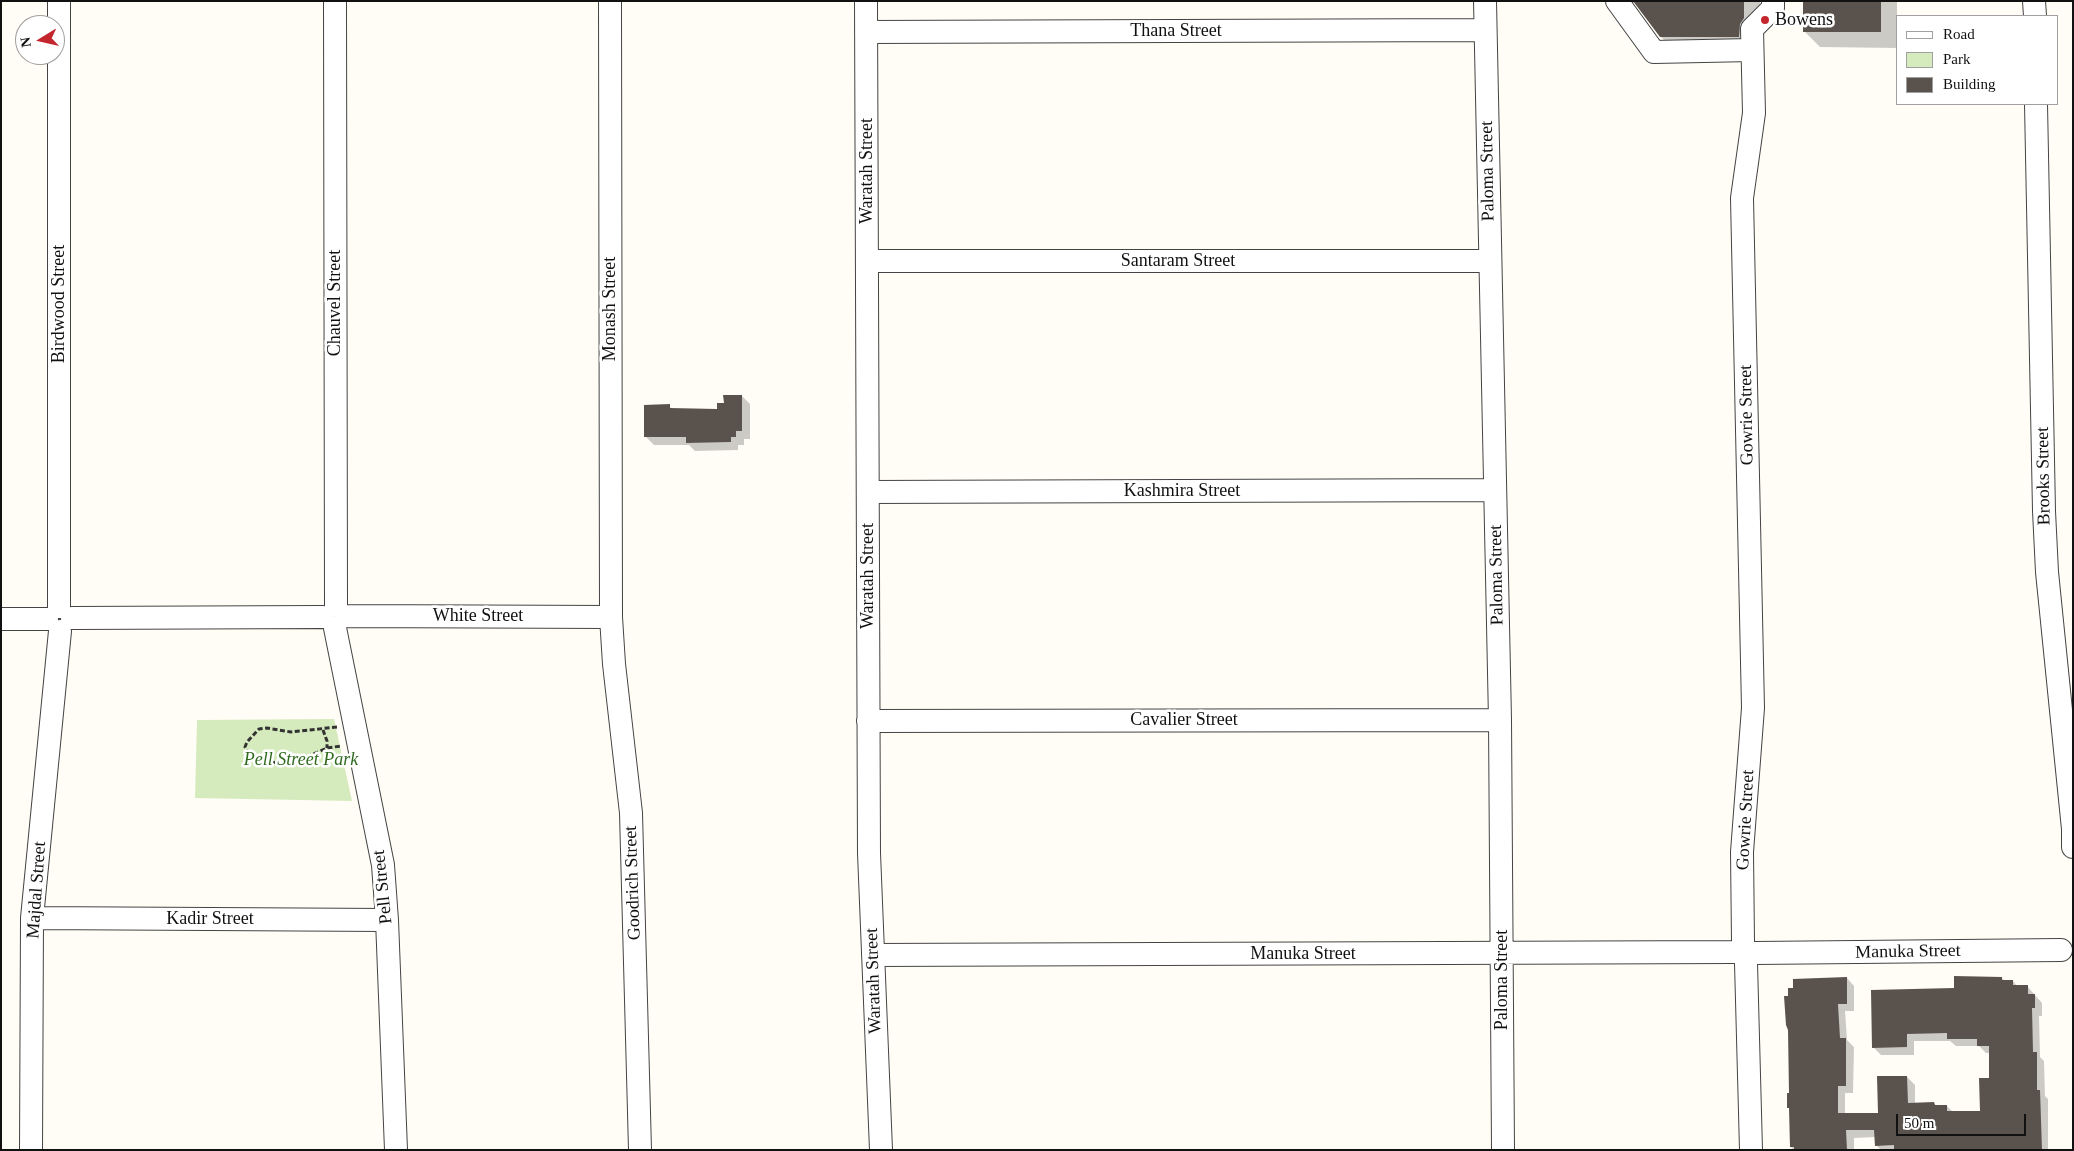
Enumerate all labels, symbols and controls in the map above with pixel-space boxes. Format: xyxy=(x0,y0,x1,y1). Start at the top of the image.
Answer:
place label: Bowens xyxy=(1775,9,1833,31)
marker: Bowens xyxy=(1759,14,1771,26)
north arrow xyxy=(15,15,65,65)
legend xyxy=(1896,15,2059,105)
street label: Thana Street xyxy=(1130,20,1222,42)
text: Road xyxy=(1943,26,1975,42)
text: N xyxy=(17,36,34,48)
text: Park xyxy=(1943,51,1971,67)
text: Building xyxy=(1943,76,1996,92)
street label: Waratah Street xyxy=(856,118,878,224)
street label: Paloma Street xyxy=(1476,121,1500,221)
street label: Birdwood Street xyxy=(48,245,70,363)
street label: Chauvel Street xyxy=(324,250,346,356)
street label: Santaram Street xyxy=(1121,250,1235,272)
street label: Monash Street xyxy=(599,257,621,361)
street label: Gowrie Street xyxy=(1735,365,1759,465)
street label: Brooks Street xyxy=(2032,427,2056,525)
street label: Kashmira Street xyxy=(1124,480,1240,502)
street label: Waratah Street xyxy=(857,523,879,629)
street label: Paloma Street xyxy=(1485,525,1509,625)
street label: White Street xyxy=(433,605,523,627)
street label: Cavalier Street xyxy=(1130,709,1238,731)
park label: Pell Street Park xyxy=(244,749,358,771)
street label: Gowrie Street xyxy=(1733,769,1759,871)
street label: Goodrich Street xyxy=(620,825,646,941)
street label: Majdal Street xyxy=(23,841,51,939)
street label: Pell Street xyxy=(368,849,398,925)
street label: Kadir Street xyxy=(166,908,254,930)
street label: Waratah Street xyxy=(861,928,887,1034)
street label: Paloma Street xyxy=(1491,930,1513,1030)
street label: Manuka Street xyxy=(1855,940,1961,964)
street label: Manuka Street xyxy=(1250,943,1356,965)
scale bar xyxy=(1899,1104,2029,1136)
text: 50 m xyxy=(1904,1115,1934,1131)

